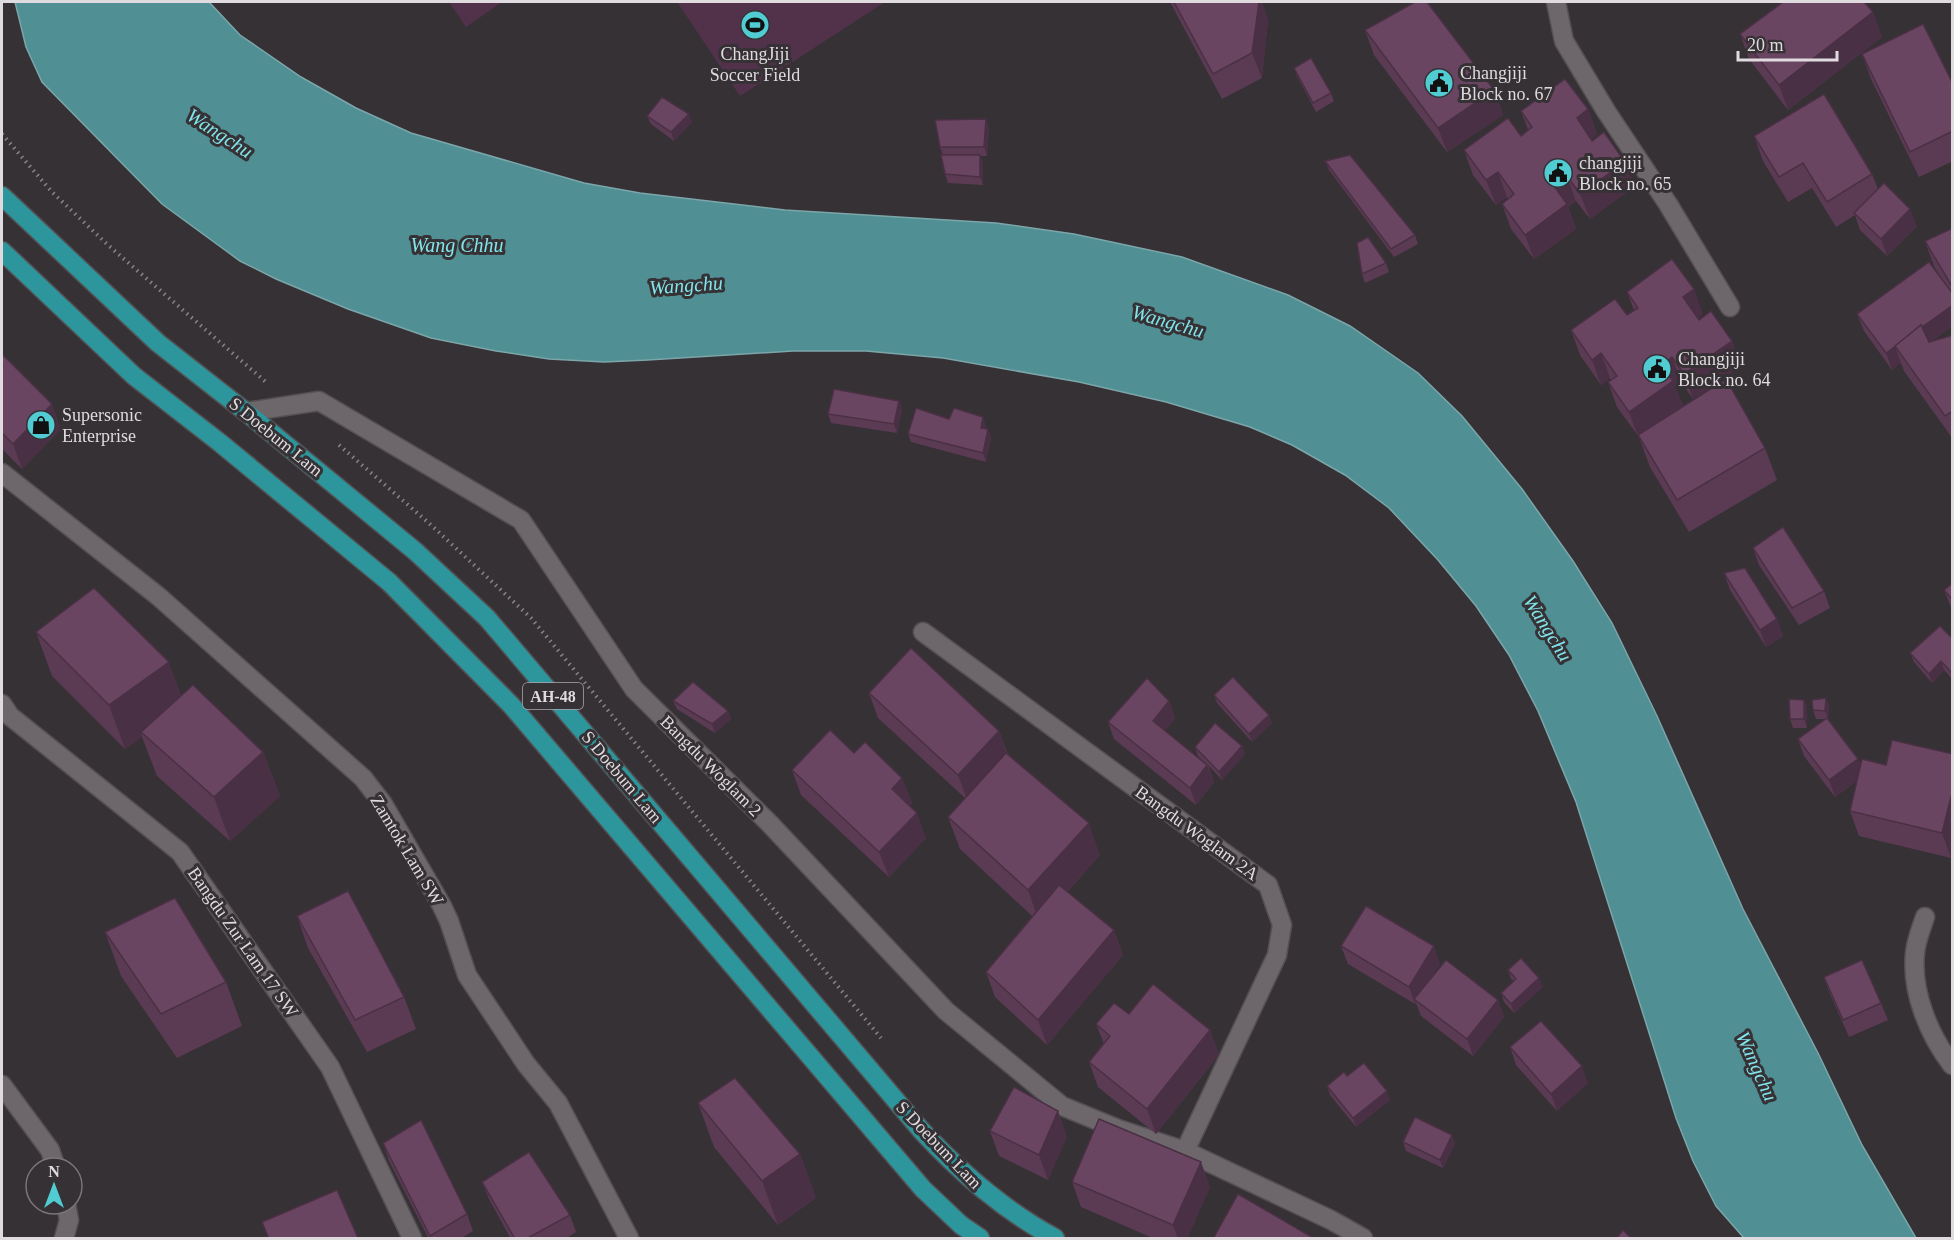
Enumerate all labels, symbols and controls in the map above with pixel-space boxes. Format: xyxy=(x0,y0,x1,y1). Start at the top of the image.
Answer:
sports icon: ChangJiji Soccer Field xyxy=(739,9,771,41)
scale bar xyxy=(1738,24,1837,62)
text: 20 m xyxy=(1747,35,1784,55)
place label: ChangJiji Soccer Field xyxy=(710,44,800,85)
place label: Changjiji Block no. 67 xyxy=(1460,63,1553,104)
public building icon: Changjiji Block no. 67 xyxy=(1423,67,1455,99)
water label: Wangchu xyxy=(183,104,257,163)
place label: changjiji Block no. 65 xyxy=(1579,153,1672,194)
public building icon: changjiji Block no. 65 xyxy=(1542,157,1574,189)
water label: Wang Chhu xyxy=(410,234,504,257)
water label: Wangchu xyxy=(648,271,724,300)
water label: Wangchu xyxy=(1129,300,1206,343)
place label: Changjiji Block no. 64 xyxy=(1678,349,1771,390)
public building icon: Changjiji Block no. 64 xyxy=(1641,353,1673,385)
street label: S Doebum Lam xyxy=(225,393,327,481)
place label: Supersonic Enterprise xyxy=(62,405,142,446)
shop icon: Supersonic Enterprise xyxy=(25,409,57,441)
water label: Wangchu xyxy=(1518,591,1577,666)
road number: AH-48 xyxy=(523,683,583,709)
street label: Bangdu Woglam 2 xyxy=(656,711,766,821)
street label: S Doebum Lam xyxy=(578,727,666,827)
street label: Bangdu Woglam 2A xyxy=(1132,782,1262,884)
street label: Zamtok Lam SW xyxy=(366,791,448,909)
street label: Bangdu Zur Lam 17 SW xyxy=(184,863,302,1021)
water label: Wangchu xyxy=(1731,1028,1782,1105)
street label: S Doebum Lam xyxy=(892,1097,986,1193)
north arrow xyxy=(24,1156,84,1216)
text: N xyxy=(48,1163,60,1180)

